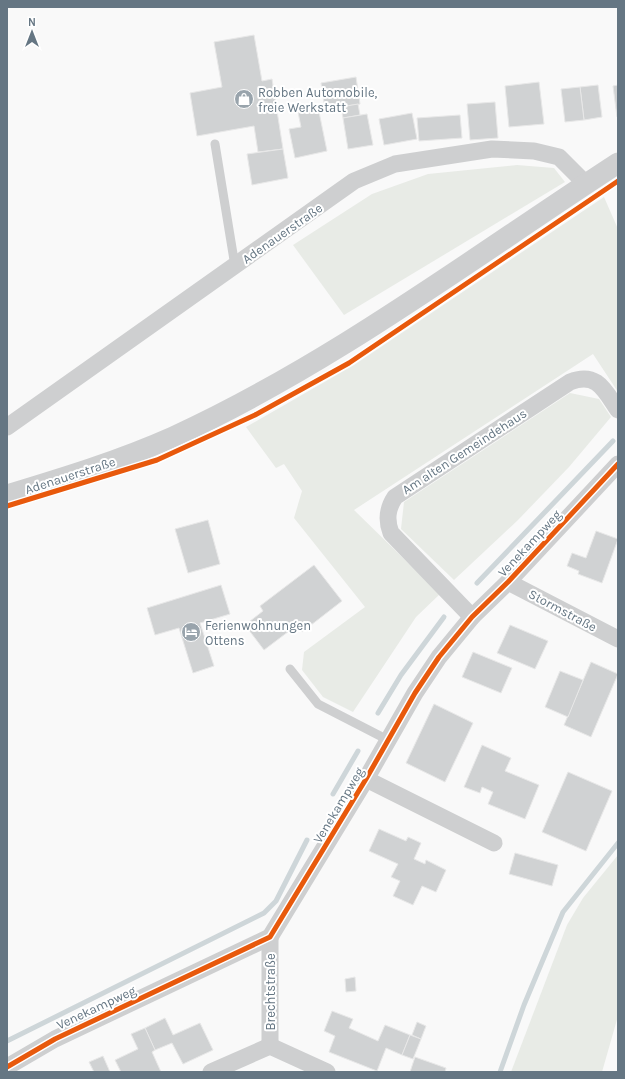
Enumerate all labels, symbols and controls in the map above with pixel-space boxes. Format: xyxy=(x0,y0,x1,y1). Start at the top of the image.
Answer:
north arrow xyxy=(12,12,52,52)
text: N xyxy=(28,16,36,29)
place label: Robben Automobile, freie Werkstatt xyxy=(258,85,378,115)
shop icon: Robben Automobile, freie Werkstatt xyxy=(233,88,255,110)
street label: Adenauerstraße xyxy=(239,200,325,267)
street label: Am alten Gemeindehaus xyxy=(399,405,530,497)
street label: Adenauerstraße xyxy=(23,454,118,497)
street label: Venekampweg xyxy=(495,506,565,580)
street label: Stormstraße xyxy=(526,586,600,635)
place label: Ferienwohnungen Ottens xyxy=(205,618,311,648)
hotel icon: Ferienwohnungen Ottens xyxy=(180,621,202,643)
street label: Venekampweg xyxy=(310,764,367,846)
street label: Brechtstraße xyxy=(263,953,278,1031)
street label: Venekampweg xyxy=(54,982,139,1032)

